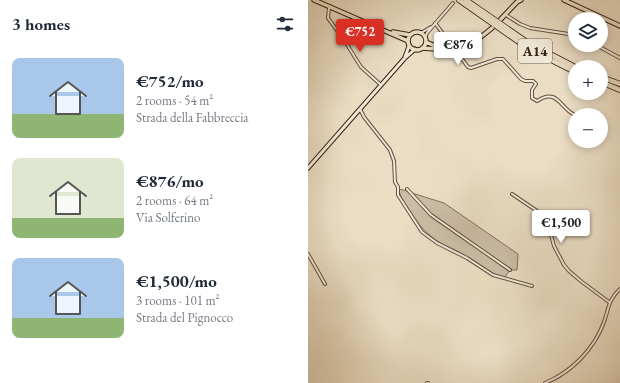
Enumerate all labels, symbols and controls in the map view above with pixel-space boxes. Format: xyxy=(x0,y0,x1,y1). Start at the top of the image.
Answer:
map controls xyxy=(568,12,608,148)
button: layers xyxy=(568,12,608,52)
text: 3 homes xyxy=(12,13,70,35)
icon: filters xyxy=(274,13,296,35)
pin: €752 xyxy=(336,19,384,53)
text: €752 xyxy=(345,23,375,40)
pin: €876 xyxy=(434,32,482,66)
text: €876 xyxy=(443,36,473,53)
road number: A14 xyxy=(518,39,552,63)
button: + xyxy=(568,60,608,100)
text: €752/mo xyxy=(136,70,204,92)
icon: home xyxy=(44,74,92,122)
text: 2 rooms · 54 m² xyxy=(136,92,213,109)
button: − xyxy=(568,108,608,148)
text: Strada della Fabbreccia xyxy=(136,109,249,126)
text: €876/mo xyxy=(136,170,204,192)
icon: home xyxy=(44,174,92,222)
text: 2 rooms · 64 m² xyxy=(136,192,213,209)
text: Via Solferino xyxy=(136,209,201,226)
pin: €1,500 xyxy=(528,210,594,244)
text: €1,500 xyxy=(541,214,581,231)
text: €1,500/mo xyxy=(136,270,217,292)
icon: home xyxy=(44,274,92,322)
text: 3 rooms · 101 m² xyxy=(136,292,220,309)
text: Strada del Pignocco xyxy=(136,309,233,326)

